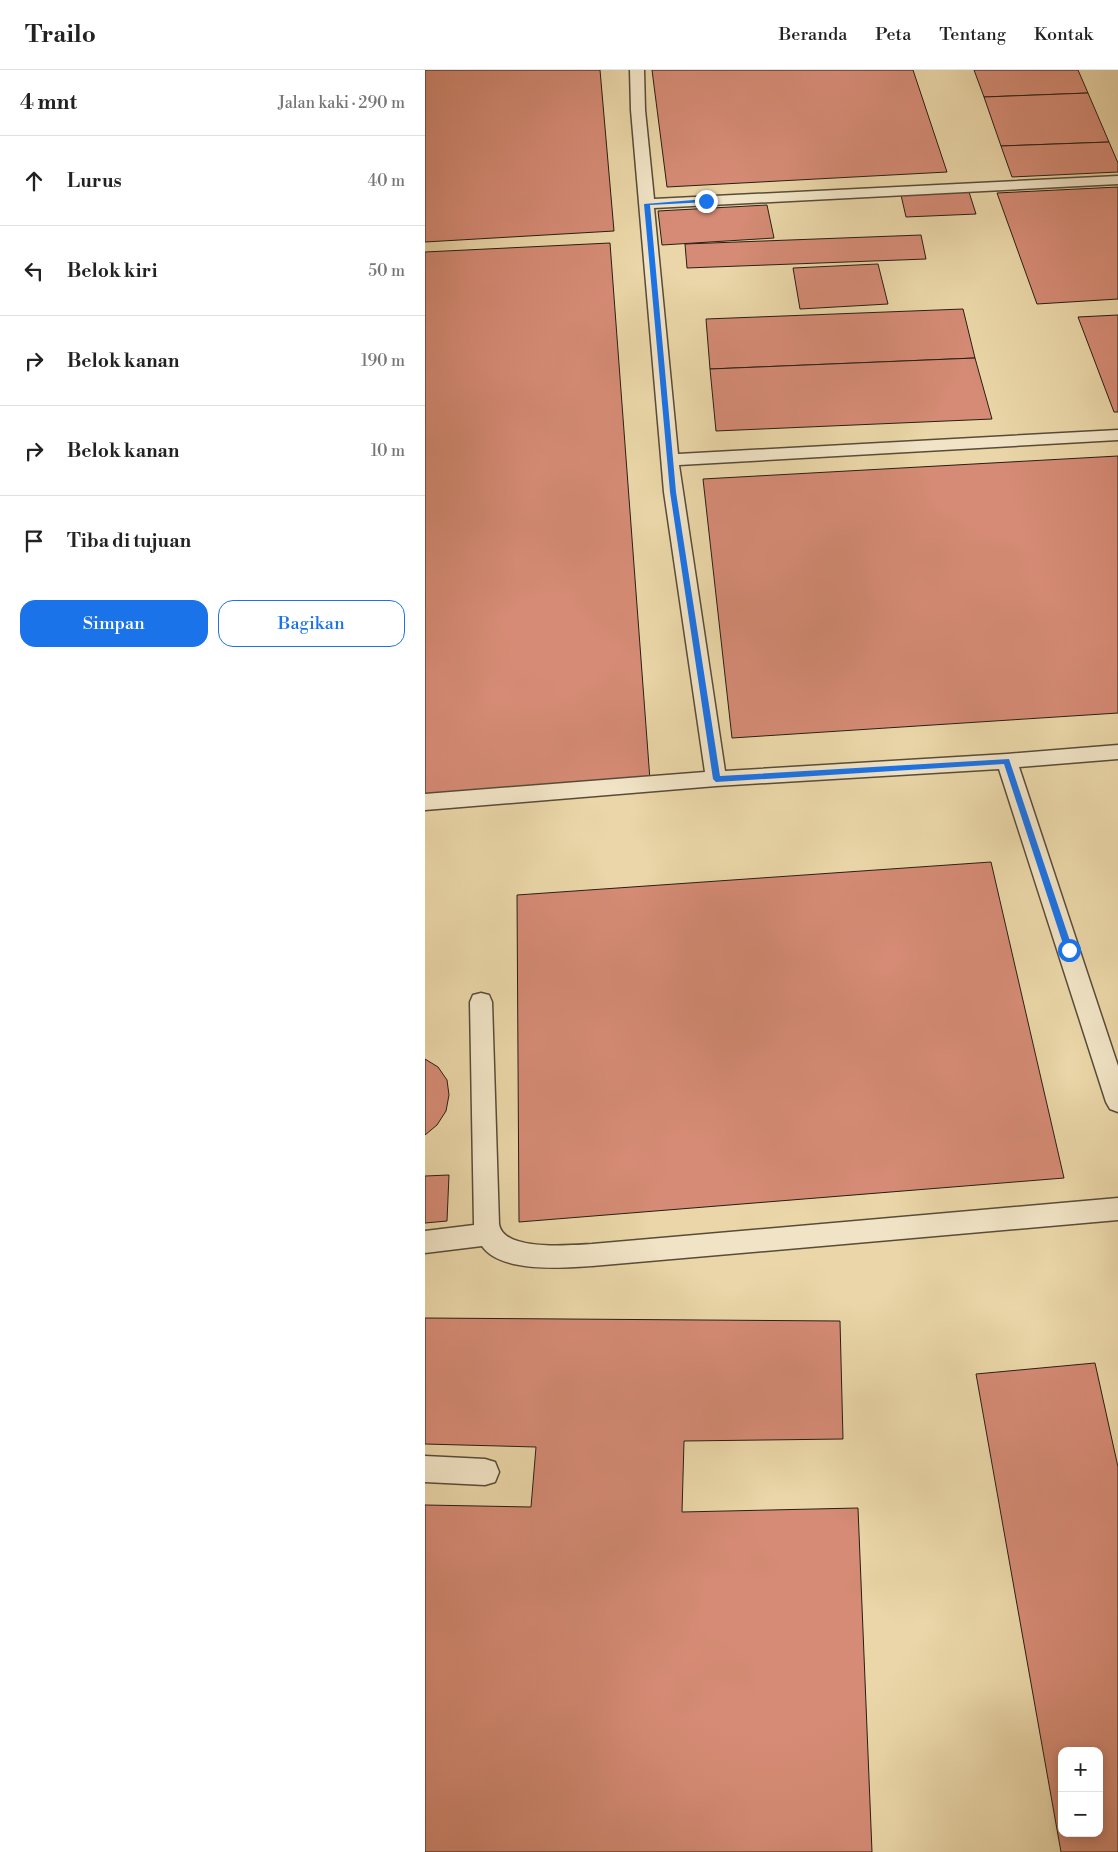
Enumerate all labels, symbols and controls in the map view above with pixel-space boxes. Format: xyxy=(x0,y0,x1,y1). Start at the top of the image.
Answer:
text: Trailo xyxy=(25,20,96,50)
text: Beranda xyxy=(779,23,847,46)
text: Peta xyxy=(875,23,911,46)
text: Tentang xyxy=(939,23,1006,46)
text: Kontak xyxy=(1034,23,1093,46)
text: 4 mnt xyxy=(20,90,77,116)
text: Jalan kaki · 290 m xyxy=(278,93,405,113)
icon: ahead xyxy=(20,167,48,195)
text: Lurus xyxy=(67,169,122,193)
text: 40 m xyxy=(368,171,405,191)
route end xyxy=(695,190,718,213)
icon: left xyxy=(20,257,48,285)
text: Belok kiri xyxy=(67,259,157,283)
text: 50 m xyxy=(368,261,405,281)
icon: right xyxy=(20,347,48,375)
text: Belok kanan xyxy=(67,349,180,373)
text: 190 m xyxy=(361,351,405,371)
icon: right xyxy=(20,437,48,465)
text: Belok kanan xyxy=(67,439,180,463)
text: 10 m xyxy=(371,441,405,461)
icon: arrive xyxy=(20,527,48,555)
text: Tiba di tujuan xyxy=(67,529,191,553)
button: Simpan xyxy=(20,600,208,647)
button: Bagikan xyxy=(218,600,405,647)
route start xyxy=(1058,939,1081,962)
map controls xyxy=(1058,1747,1103,1837)
button: + xyxy=(1058,1747,1103,1792)
button: − xyxy=(1058,1792,1103,1837)

